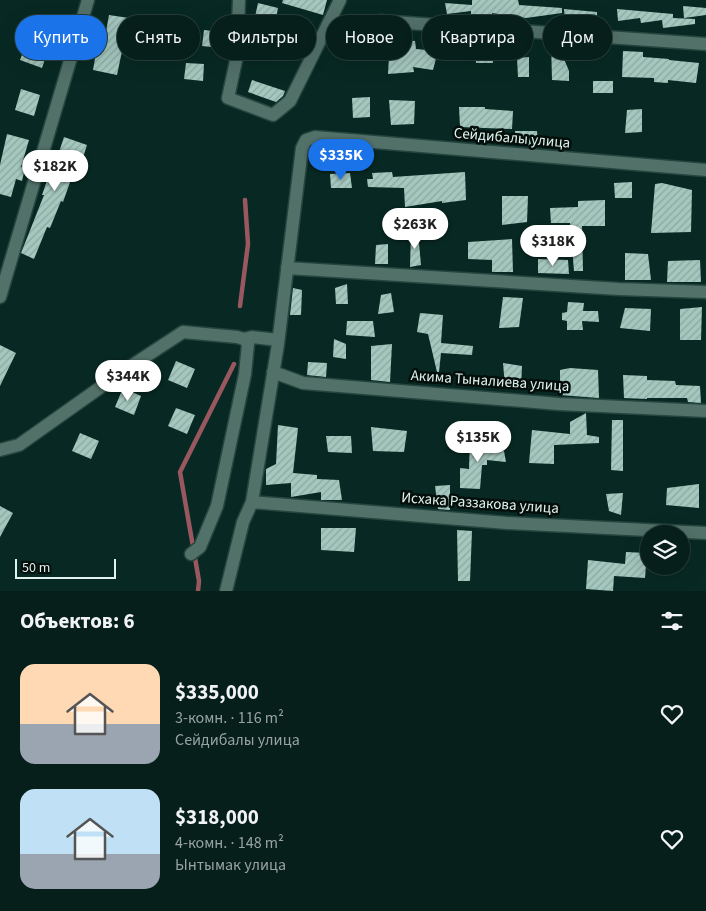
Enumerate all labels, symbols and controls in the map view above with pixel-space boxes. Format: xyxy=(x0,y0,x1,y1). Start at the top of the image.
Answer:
chip: Купить xyxy=(15,15,107,60)
chip: Снять xyxy=(117,15,200,60)
chip: Фильтры xyxy=(210,15,316,60)
chip: Новое xyxy=(326,15,412,60)
chip: Квартира xyxy=(422,15,533,60)
chip: Дом xyxy=(543,15,612,60)
street label: Сейдибалы улица xyxy=(453,122,571,154)
pin: $335K xyxy=(306,138,376,181)
text: $335K xyxy=(319,144,363,166)
pin: $182K xyxy=(20,150,90,192)
text: $182K xyxy=(33,155,77,177)
pin: $263K xyxy=(380,208,450,250)
text: $263K xyxy=(393,213,437,235)
pin: $318K xyxy=(518,224,588,267)
text: $318K xyxy=(531,230,575,252)
pin: $344K xyxy=(93,360,163,402)
text: $344K xyxy=(106,365,150,387)
street label: Акима Тыналиева улица xyxy=(410,365,570,397)
pin: $135K xyxy=(443,420,513,463)
text: $135K xyxy=(456,426,500,448)
street label: Исхака Раззакова улица xyxy=(400,487,560,519)
map controls xyxy=(640,525,690,575)
button: layers xyxy=(640,525,690,575)
scale bar xyxy=(15,556,116,579)
text: 50 m xyxy=(22,558,50,578)
text: Объектов: 6 xyxy=(20,606,135,636)
icon: filters xyxy=(658,607,686,635)
text: $335,000 xyxy=(175,677,259,707)
icon: home xyxy=(60,684,120,744)
icon: heart xyxy=(658,700,686,728)
text: 3-комн. · 116 m² xyxy=(175,707,284,729)
text: Сейдибалы улица xyxy=(175,729,300,751)
text: $318,000 xyxy=(175,802,259,832)
icon: home xyxy=(60,809,120,869)
icon: heart xyxy=(658,825,686,853)
text: 4-комн. · 148 m² xyxy=(175,832,284,854)
text: Ынтымак улица xyxy=(175,854,286,876)

